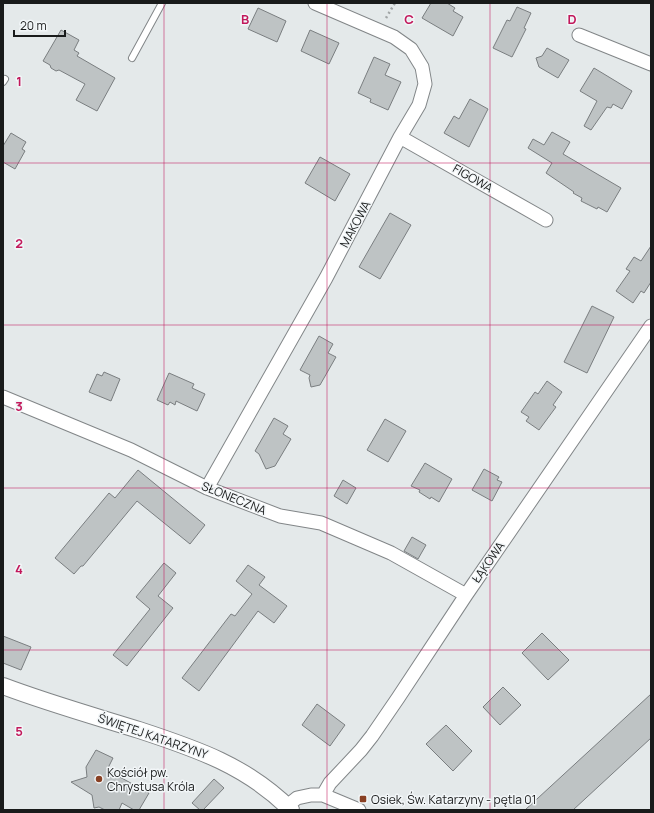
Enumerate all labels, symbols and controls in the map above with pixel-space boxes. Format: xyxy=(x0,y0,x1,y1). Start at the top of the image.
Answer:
text: B xyxy=(241,10,249,28)
text: C xyxy=(404,10,414,28)
text: D xyxy=(567,10,577,28)
scale bar xyxy=(14,12,65,38)
text: 20 m xyxy=(20,17,47,34)
text: 1 xyxy=(16,72,22,90)
street label: FIGOWA xyxy=(450,160,496,196)
street label: MAKOWA xyxy=(336,197,375,250)
text: 2 xyxy=(15,234,23,252)
text: 3 xyxy=(15,397,23,415)
street label: SŁONECZNA xyxy=(199,477,269,519)
street label: ŁĄKOWA xyxy=(468,538,509,586)
text: 4 xyxy=(15,560,23,578)
street label: ŚWIĘTEJ KATARZYNY xyxy=(96,709,211,763)
text: 5 xyxy=(15,722,23,740)
place label: Kościół pw. Chrystusa Króla xyxy=(107,764,195,795)
marker: Kościół pw. Chrystusa Króla xyxy=(94,774,104,784)
place label: Osiek, Św. Katarzyny - pętla 01 xyxy=(371,791,536,808)
marker: Osiek, Św. Katarzyny - pętla 01 xyxy=(358,794,368,804)

